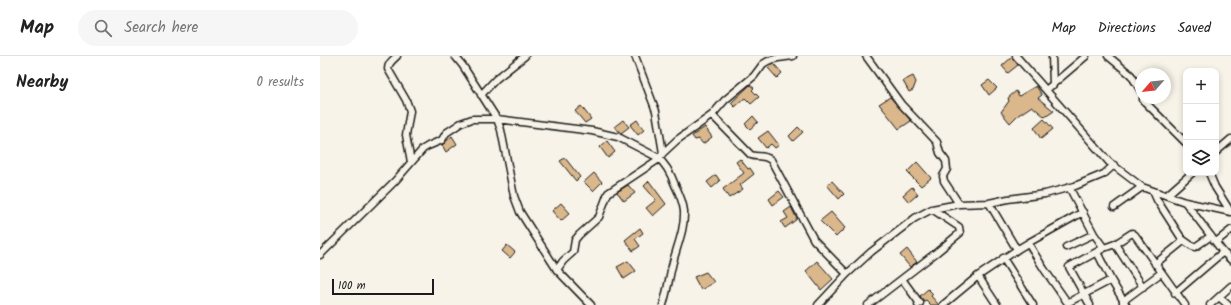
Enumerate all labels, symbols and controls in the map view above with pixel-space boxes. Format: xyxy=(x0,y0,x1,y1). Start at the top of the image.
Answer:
search box xyxy=(78,10,358,46)
text: Map xyxy=(20,13,54,43)
text: Search here xyxy=(124,16,198,40)
icon: search xyxy=(92,17,114,39)
text: Map xyxy=(1051,17,1076,39)
text: Directions xyxy=(1098,17,1156,39)
text: Saved xyxy=(1178,17,1211,39)
north arrow xyxy=(1135,68,1171,104)
map controls xyxy=(1183,68,1219,176)
button: + xyxy=(1183,68,1219,104)
text: Nearby xyxy=(16,69,68,96)
text: 0 results xyxy=(257,72,304,93)
button: − xyxy=(1183,104,1219,140)
button: layers xyxy=(1183,140,1219,176)
scale bar xyxy=(332,277,434,296)
text: 100 m xyxy=(338,277,366,295)

